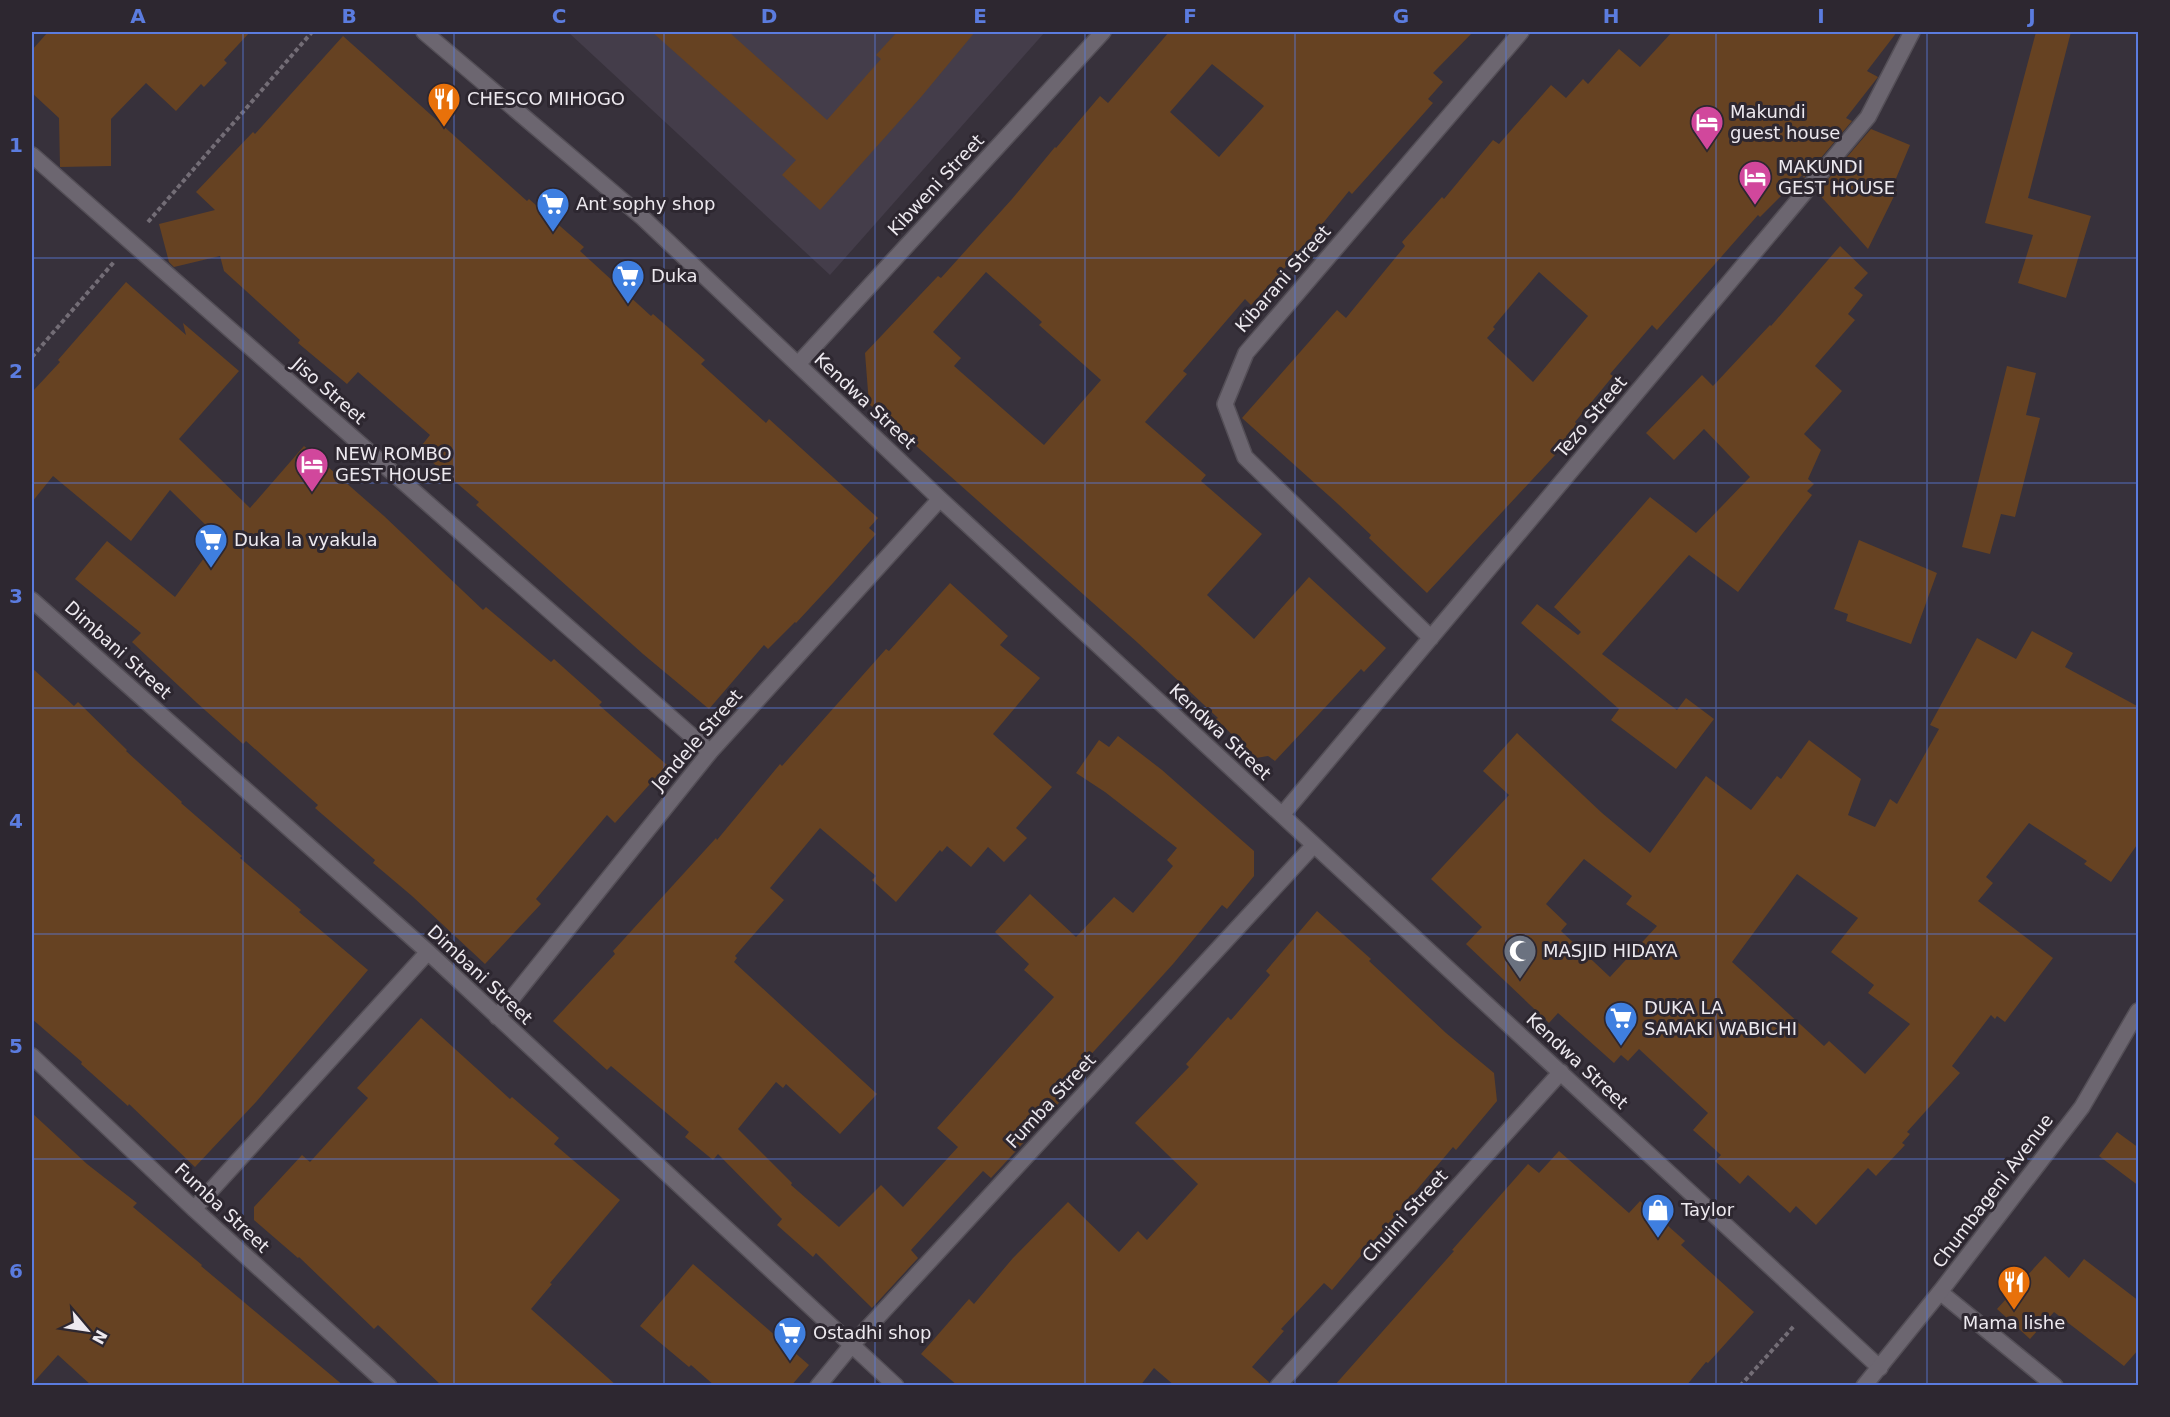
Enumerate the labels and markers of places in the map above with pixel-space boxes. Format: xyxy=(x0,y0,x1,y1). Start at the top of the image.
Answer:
restaurant icon: CHESCO MIHOGO xyxy=(426,81,462,128)
place label: CHESCO MIHOGO xyxy=(467,88,625,109)
place label: Makundi guest house xyxy=(1730,101,1840,143)
hotel icon: Makundi guest house xyxy=(1689,104,1725,151)
place label: MAKUNDI GEST HOUSE xyxy=(1778,156,1895,198)
hotel icon: MAKUNDI GEST HOUSE xyxy=(1737,159,1773,206)
supermarket icon: Ant sophy shop xyxy=(535,186,571,233)
place label: Ant sophy shop xyxy=(576,193,715,214)
supermarket icon: Duka xyxy=(610,258,646,305)
place label: Duka xyxy=(651,265,697,286)
place label: NEW ROMBO GEST HOUSE xyxy=(335,443,452,485)
hotel icon: NEW ROMBO GEST HOUSE xyxy=(294,446,330,493)
supermarket icon: Duka la vyakula xyxy=(193,522,229,569)
place label: Duka la vyakula xyxy=(234,529,378,550)
mosque icon: MASJID HIDAYA xyxy=(1502,933,1538,980)
place label: MASJID HIDAYA xyxy=(1543,940,1678,961)
place label: DUKA LA SAMAKI WABICHI xyxy=(1644,997,1797,1039)
supermarket icon: DUKA LA SAMAKI WABICHI xyxy=(1603,1000,1639,1047)
shop icon: Taylor xyxy=(1640,1192,1676,1239)
place label: Taylor xyxy=(1680,1199,1735,1220)
restaurant icon: Mama lishe xyxy=(1996,1264,2032,1311)
place label: Mama lishe xyxy=(1963,1312,2065,1333)
supermarket icon: Ostadhi shop xyxy=(772,1315,808,1362)
place label: Ostadhi shop xyxy=(813,1322,931,1343)

